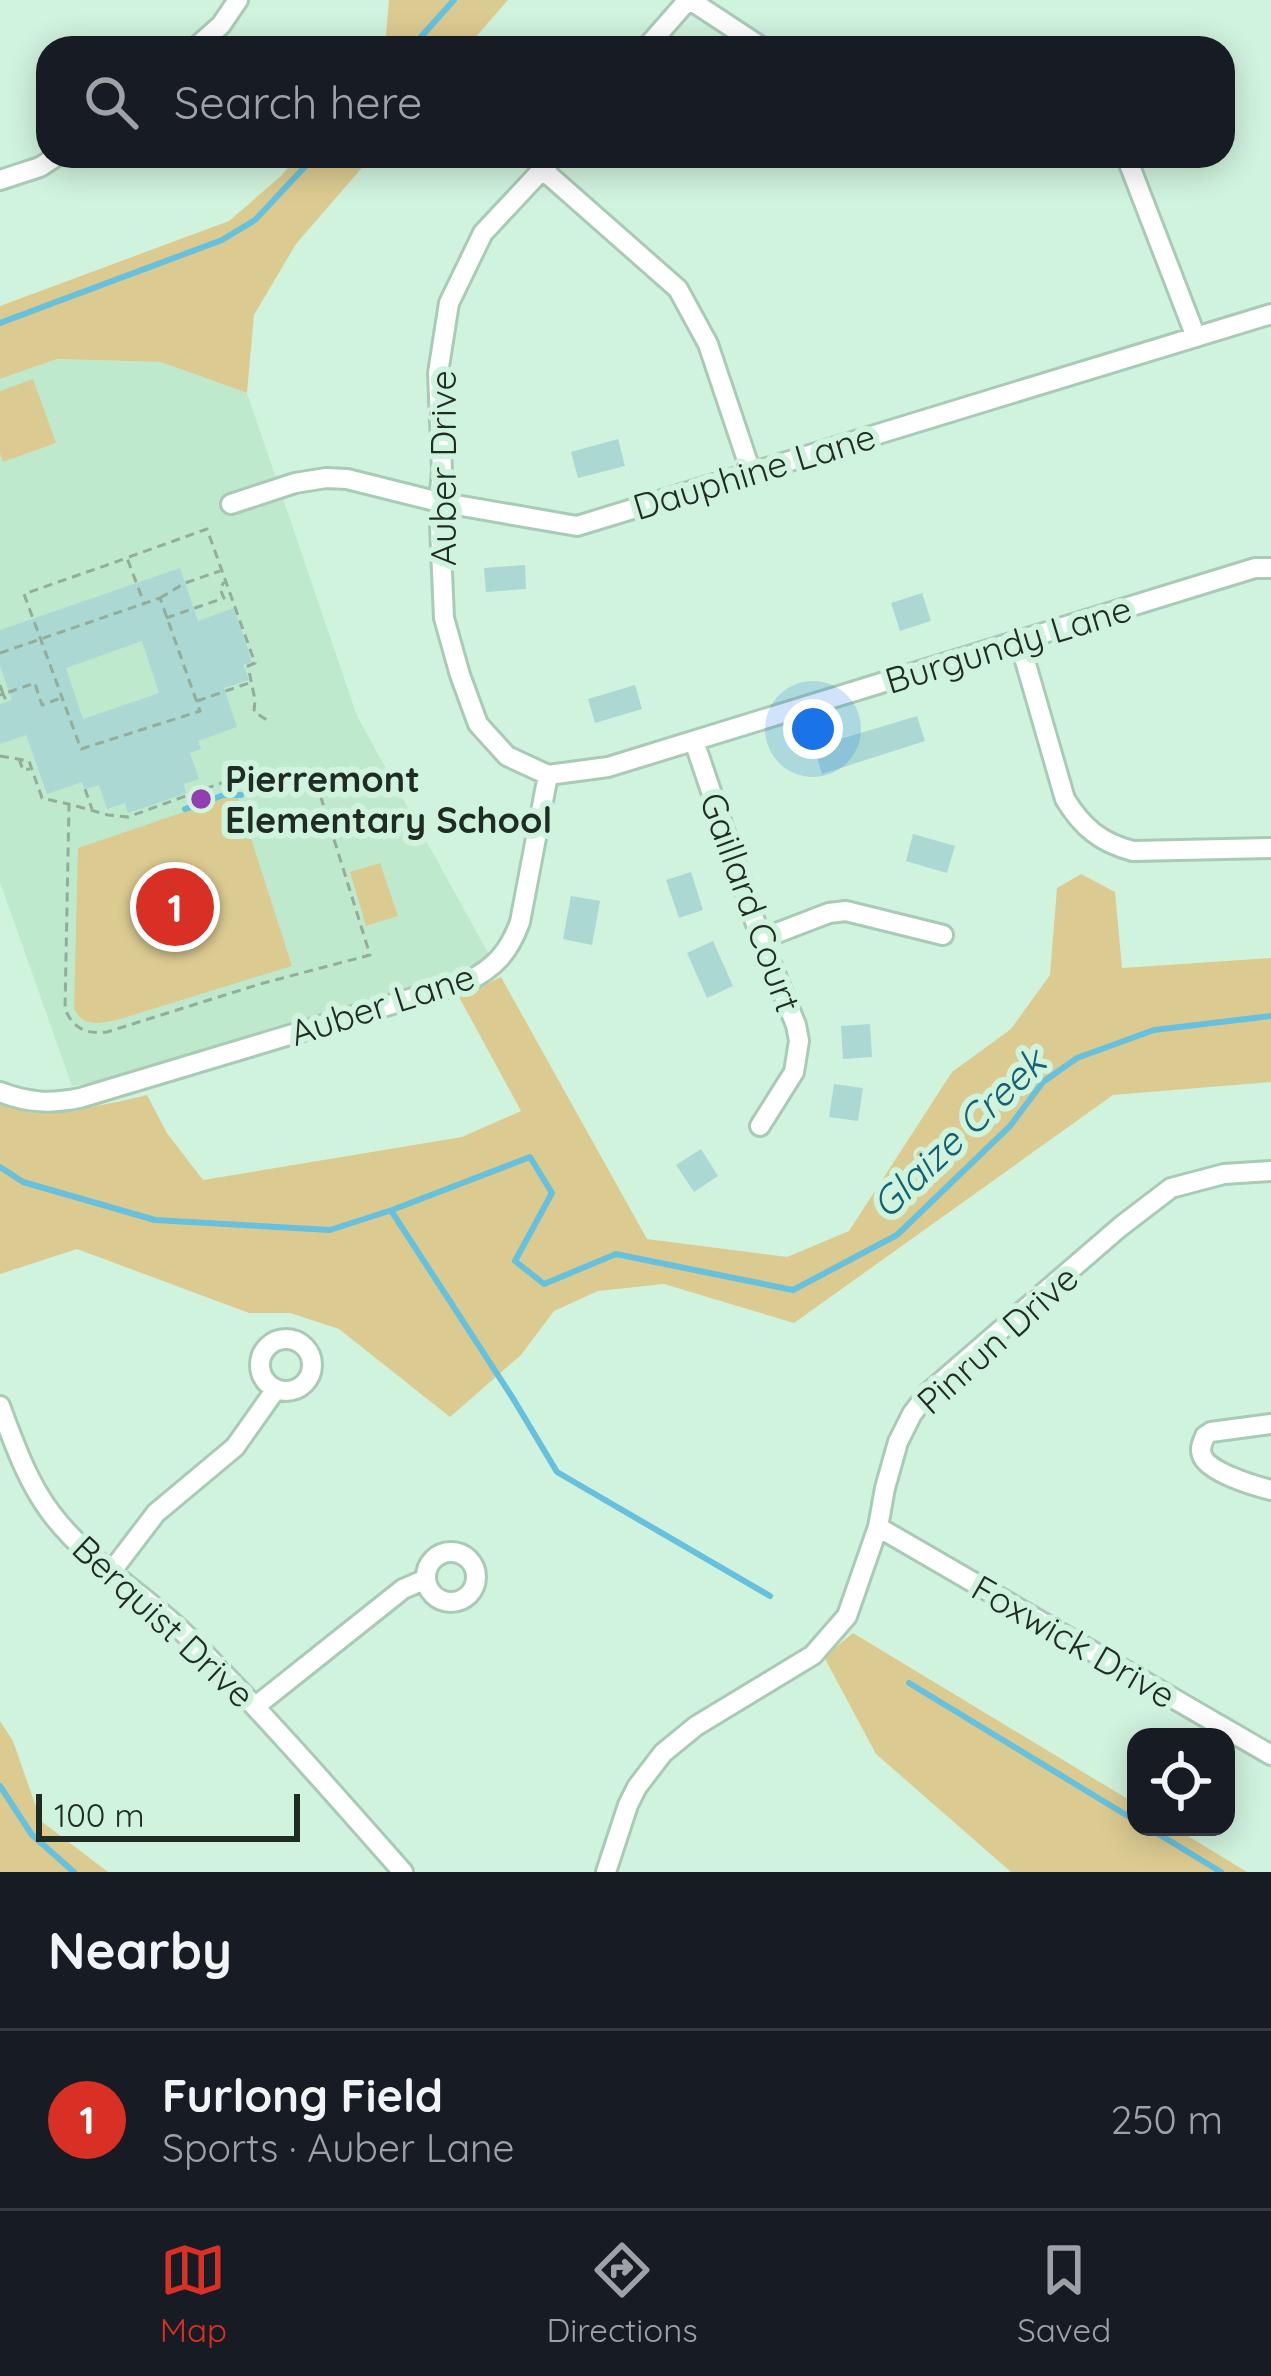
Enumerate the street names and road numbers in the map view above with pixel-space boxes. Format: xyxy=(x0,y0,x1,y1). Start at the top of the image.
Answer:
street label: Auber Drive xyxy=(420,370,465,566)
street label: Dauphine Lane xyxy=(627,413,881,529)
street label: Burgundy Lane xyxy=(880,585,1136,703)
street label: Gaillard Court xyxy=(691,786,811,1018)
street label: Auber Lane xyxy=(284,953,480,1055)
street label: Pinrun Drive xyxy=(907,1255,1087,1423)
street label: Berquist Drive xyxy=(64,1525,264,1717)
street label: Foxwick Drive xyxy=(964,1565,1184,1717)

